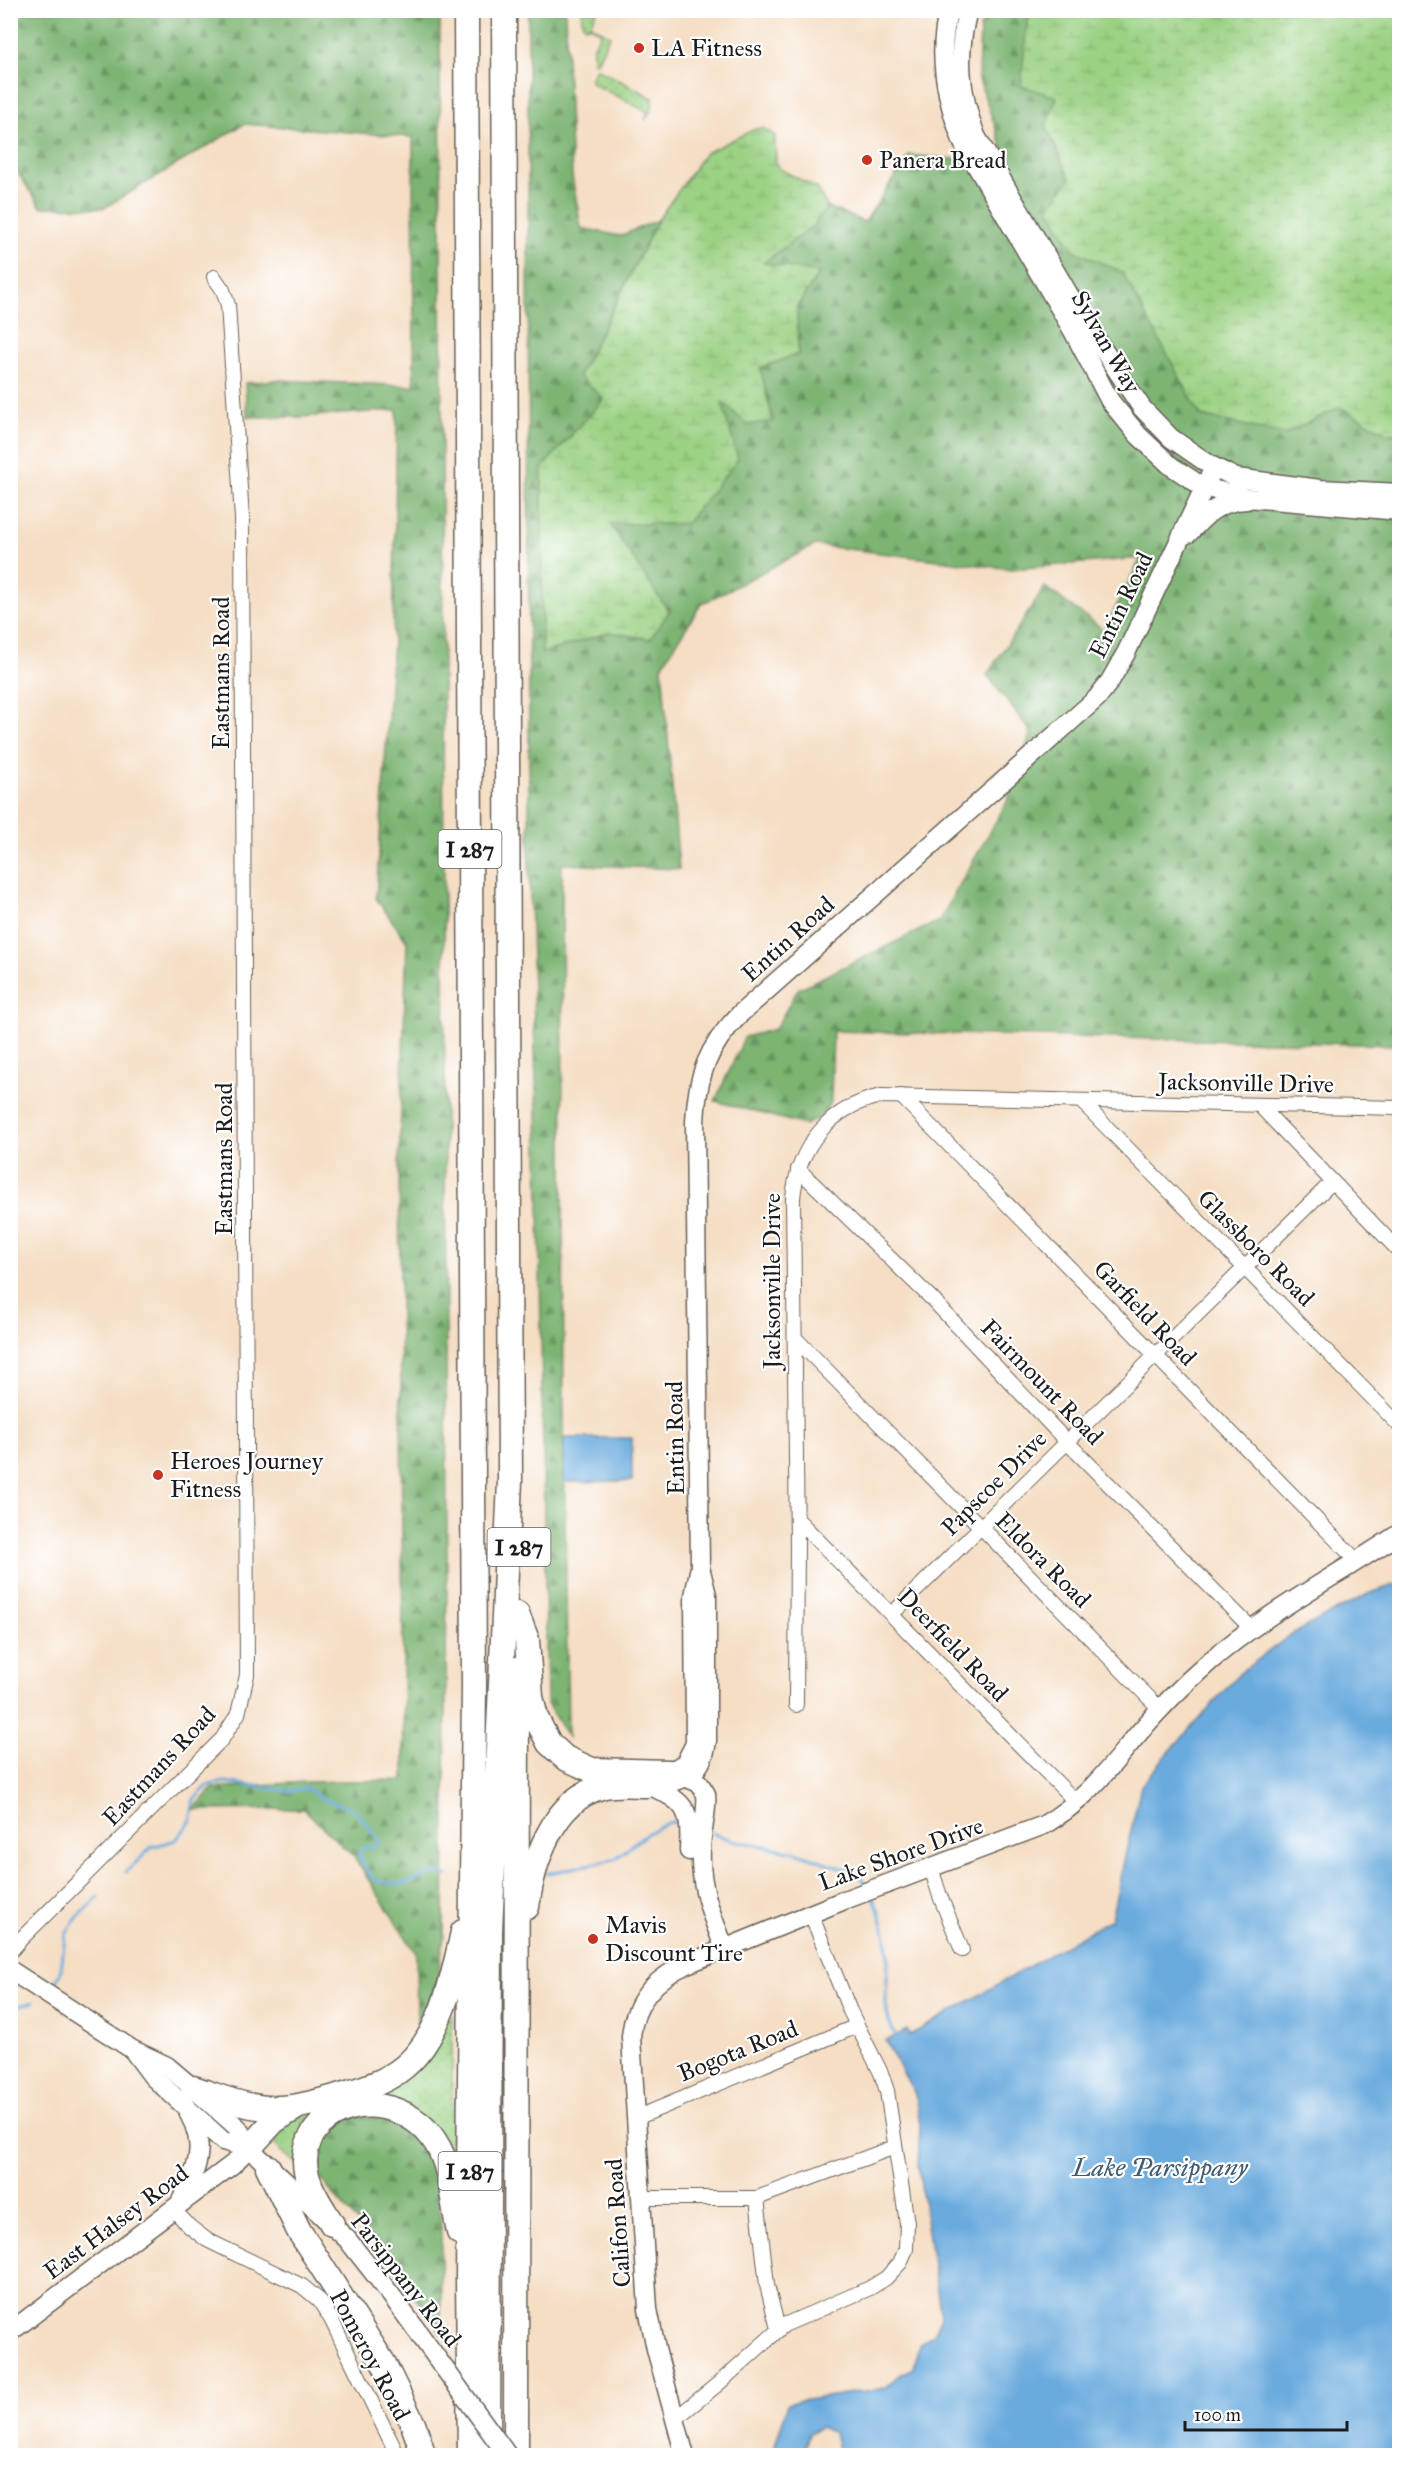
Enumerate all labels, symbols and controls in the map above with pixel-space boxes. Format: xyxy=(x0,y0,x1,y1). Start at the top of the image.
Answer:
place label: LA Fitness xyxy=(651,33,762,63)
marker: LA Fitness xyxy=(632,41,646,55)
place label: Panera Bread xyxy=(879,145,1007,175)
marker: Panera Bread xyxy=(860,153,874,167)
street label: Sylvan Way xyxy=(1065,285,1148,399)
street label: Entin Road xyxy=(1082,547,1160,663)
street label: Eastmans Road xyxy=(206,597,236,749)
road number: I 287 xyxy=(438,830,502,868)
street label: Entin Road xyxy=(735,890,841,988)
street label: Jacksonville Drive xyxy=(1155,1066,1334,1100)
street label: Eastmans Road xyxy=(209,1083,239,1235)
street label: Glassboro Road xyxy=(1191,1183,1321,1313)
street label: Jacksonville Drive xyxy=(757,1193,787,1372)
street label: Garfield Road xyxy=(1087,1254,1203,1372)
street label: Fairmount Road xyxy=(974,1313,1110,1451)
street label: Entin Road xyxy=(659,1381,691,1495)
street label: Papscoe Drive xyxy=(935,1424,1053,1542)
place label: Heroes Journey Fitness xyxy=(170,1446,324,1504)
marker: Heroes Journey Fitness xyxy=(151,1468,165,1482)
street label: Eldora Road xyxy=(989,1506,1097,1614)
road number: I 287 xyxy=(488,1528,550,1566)
street label: Deerfield Road xyxy=(891,1582,1015,1708)
street label: Eastmans Road xyxy=(96,1700,222,1832)
street label: Lake Shore Drive xyxy=(815,1810,987,1898)
place label: Mavis Discount Tire xyxy=(605,1910,743,1968)
marker: Mavis Discount Tire xyxy=(586,1932,600,1946)
street label: Bogota Road xyxy=(674,2013,802,2089)
water label: Lake Parsippany xyxy=(1072,2151,1249,2184)
road number: I 287 xyxy=(438,2152,502,2190)
street label: East Halsey Road xyxy=(38,2158,194,2286)
street label: Califon Road xyxy=(599,2158,637,2288)
street label: Parsippany Road xyxy=(344,2207,468,2353)
street label: Pomeroy Road xyxy=(323,2284,417,2426)
scale bar xyxy=(1185,2394,1347,2432)
text: 100 m xyxy=(1194,2404,1241,2426)

